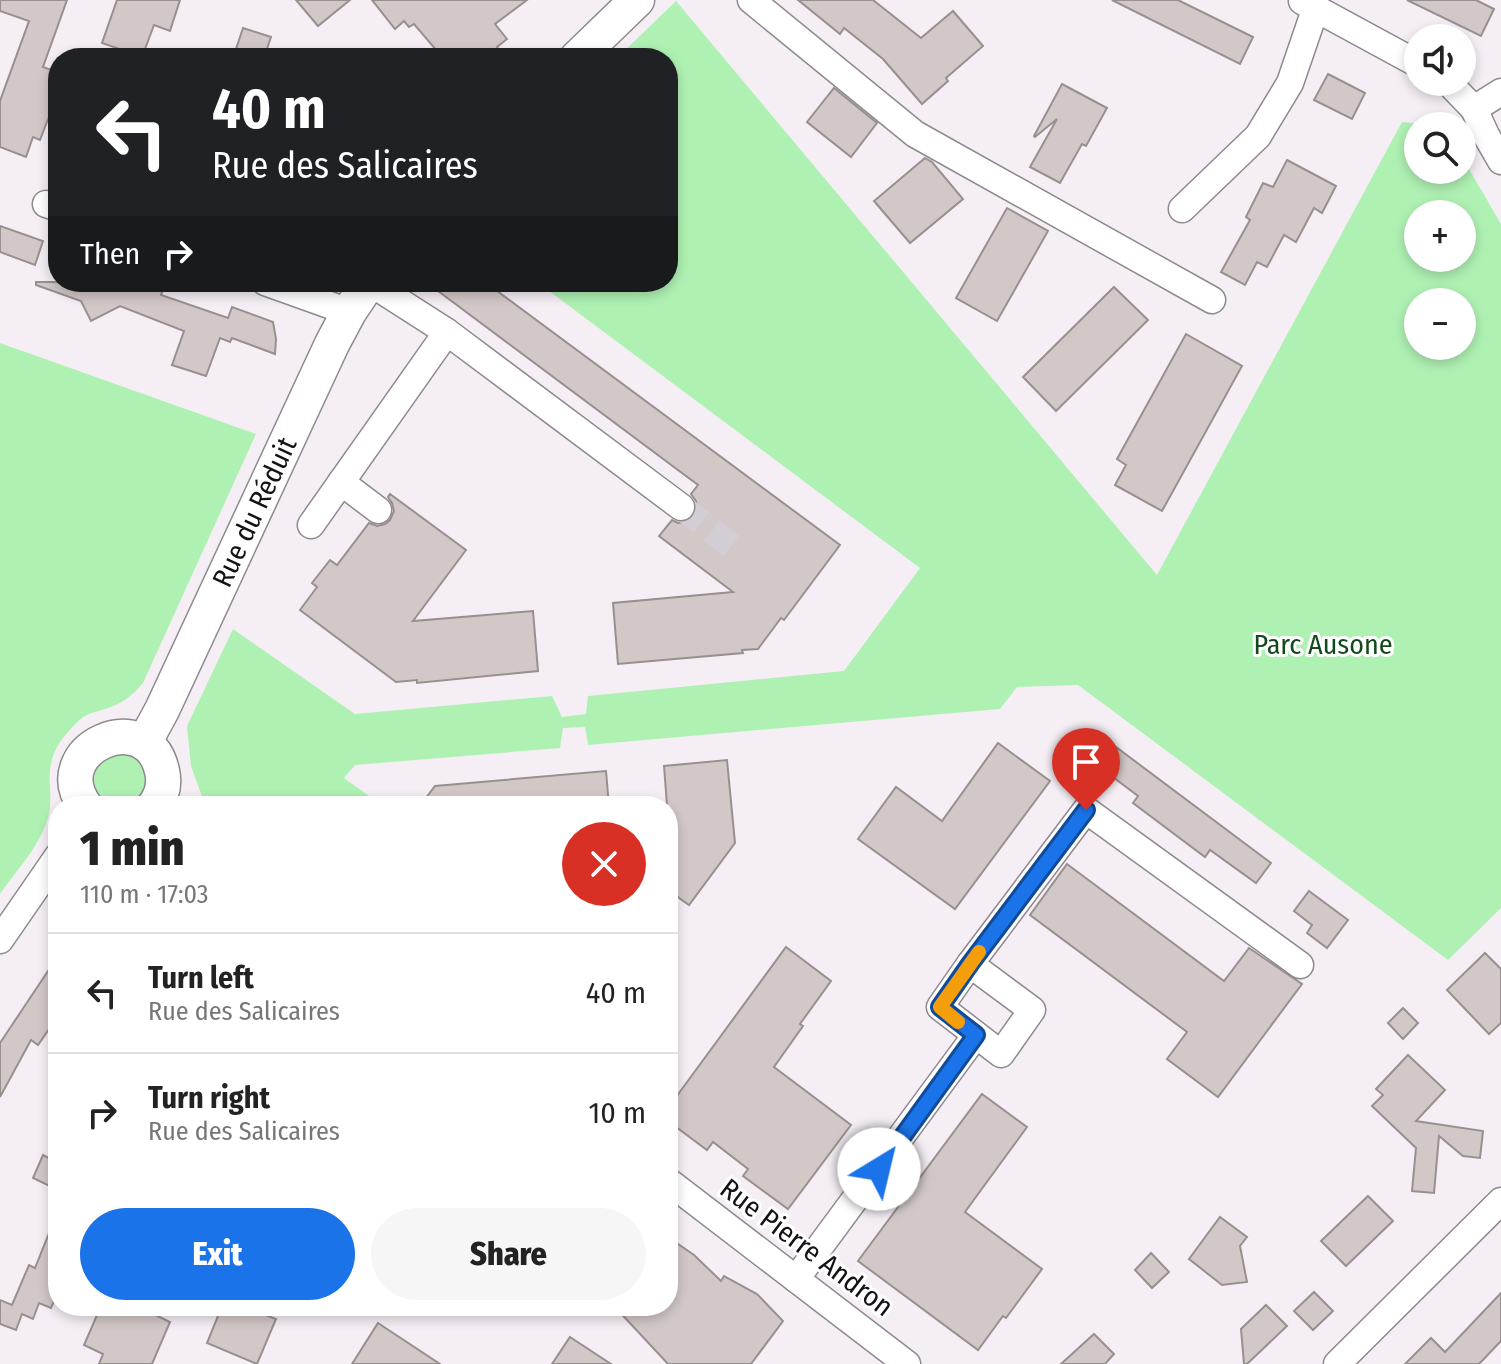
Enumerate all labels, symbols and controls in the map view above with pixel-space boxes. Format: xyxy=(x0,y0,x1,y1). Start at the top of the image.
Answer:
map controls xyxy=(1404,24,1476,360)
button: sound xyxy=(1404,24,1476,96)
text: 40 m xyxy=(212,76,326,143)
icon: left xyxy=(80,80,184,184)
button: search xyxy=(1404,112,1476,184)
text: Rue des Salicaires xyxy=(212,144,478,188)
button: + xyxy=(1404,200,1476,272)
icon: right xyxy=(156,232,200,276)
text: Then xyxy=(80,236,140,272)
button: − xyxy=(1404,288,1476,360)
street label: Rue du Réduit xyxy=(206,431,304,592)
park label: Parc Ausone xyxy=(1253,628,1393,661)
pin xyxy=(1052,728,1120,810)
icon: arrive xyxy=(1064,740,1108,784)
text: 1 min xyxy=(80,820,184,878)
button: close xyxy=(562,822,646,906)
text: 110 m · 17:03 xyxy=(80,879,209,910)
text: Turn left xyxy=(148,960,254,996)
icon: left xyxy=(80,971,124,1015)
text: 40 m xyxy=(586,975,646,1011)
text: Rue des Salicaires xyxy=(148,996,340,1027)
text: Turn right xyxy=(148,1080,270,1116)
icon: right xyxy=(80,1091,124,1135)
text: 10 m xyxy=(589,1095,646,1131)
text: Rue des Salicaires xyxy=(148,1116,340,1147)
position arrow xyxy=(837,1127,921,1211)
street label: Rue Pierre Andron xyxy=(714,1172,900,1323)
button: Exit xyxy=(80,1208,355,1300)
button: Share xyxy=(371,1208,646,1300)

